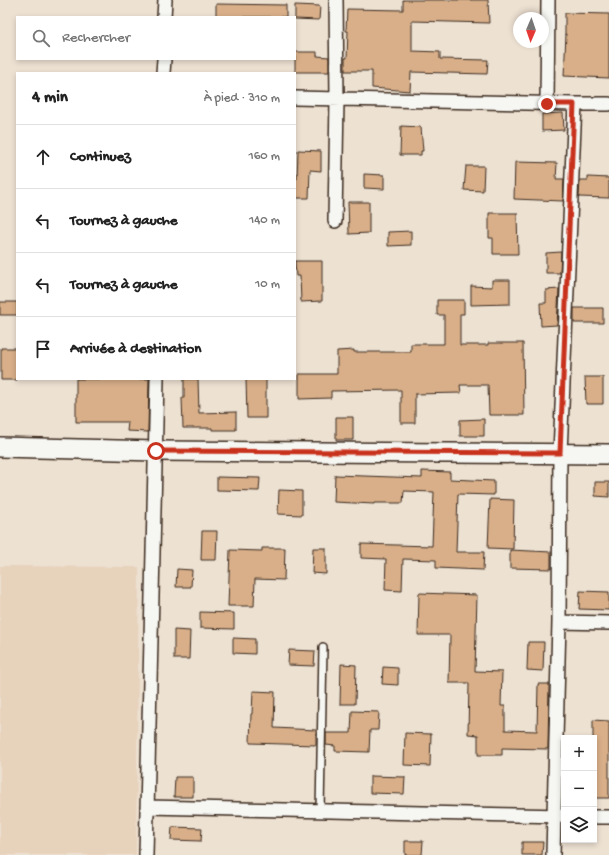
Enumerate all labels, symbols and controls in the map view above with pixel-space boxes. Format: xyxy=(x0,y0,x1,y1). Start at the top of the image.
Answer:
north arrow xyxy=(513,12,549,48)
search box xyxy=(16,16,296,60)
icon: search xyxy=(30,27,52,49)
text: Rechercher xyxy=(62,29,130,47)
text: 4 min xyxy=(32,88,68,108)
text: À pied · 310 m xyxy=(204,91,280,106)
route end xyxy=(538,95,556,113)
icon: ahead xyxy=(32,146,54,168)
text: Continuez xyxy=(70,148,131,166)
text: 160 m xyxy=(248,149,280,164)
icon: left xyxy=(32,210,54,232)
text: Tournez à gauche xyxy=(70,212,178,230)
text: 140 m xyxy=(249,213,280,228)
icon: left xyxy=(32,274,54,296)
text: Tournez à gauche xyxy=(70,276,178,294)
text: 10 m xyxy=(255,277,280,292)
icon: arrive xyxy=(32,338,54,360)
text: Arrivée à destination xyxy=(70,340,201,358)
route start xyxy=(147,442,165,460)
map controls xyxy=(561,735,597,843)
button: + xyxy=(561,735,597,771)
button: − xyxy=(561,771,597,807)
button: layers xyxy=(561,807,597,843)

